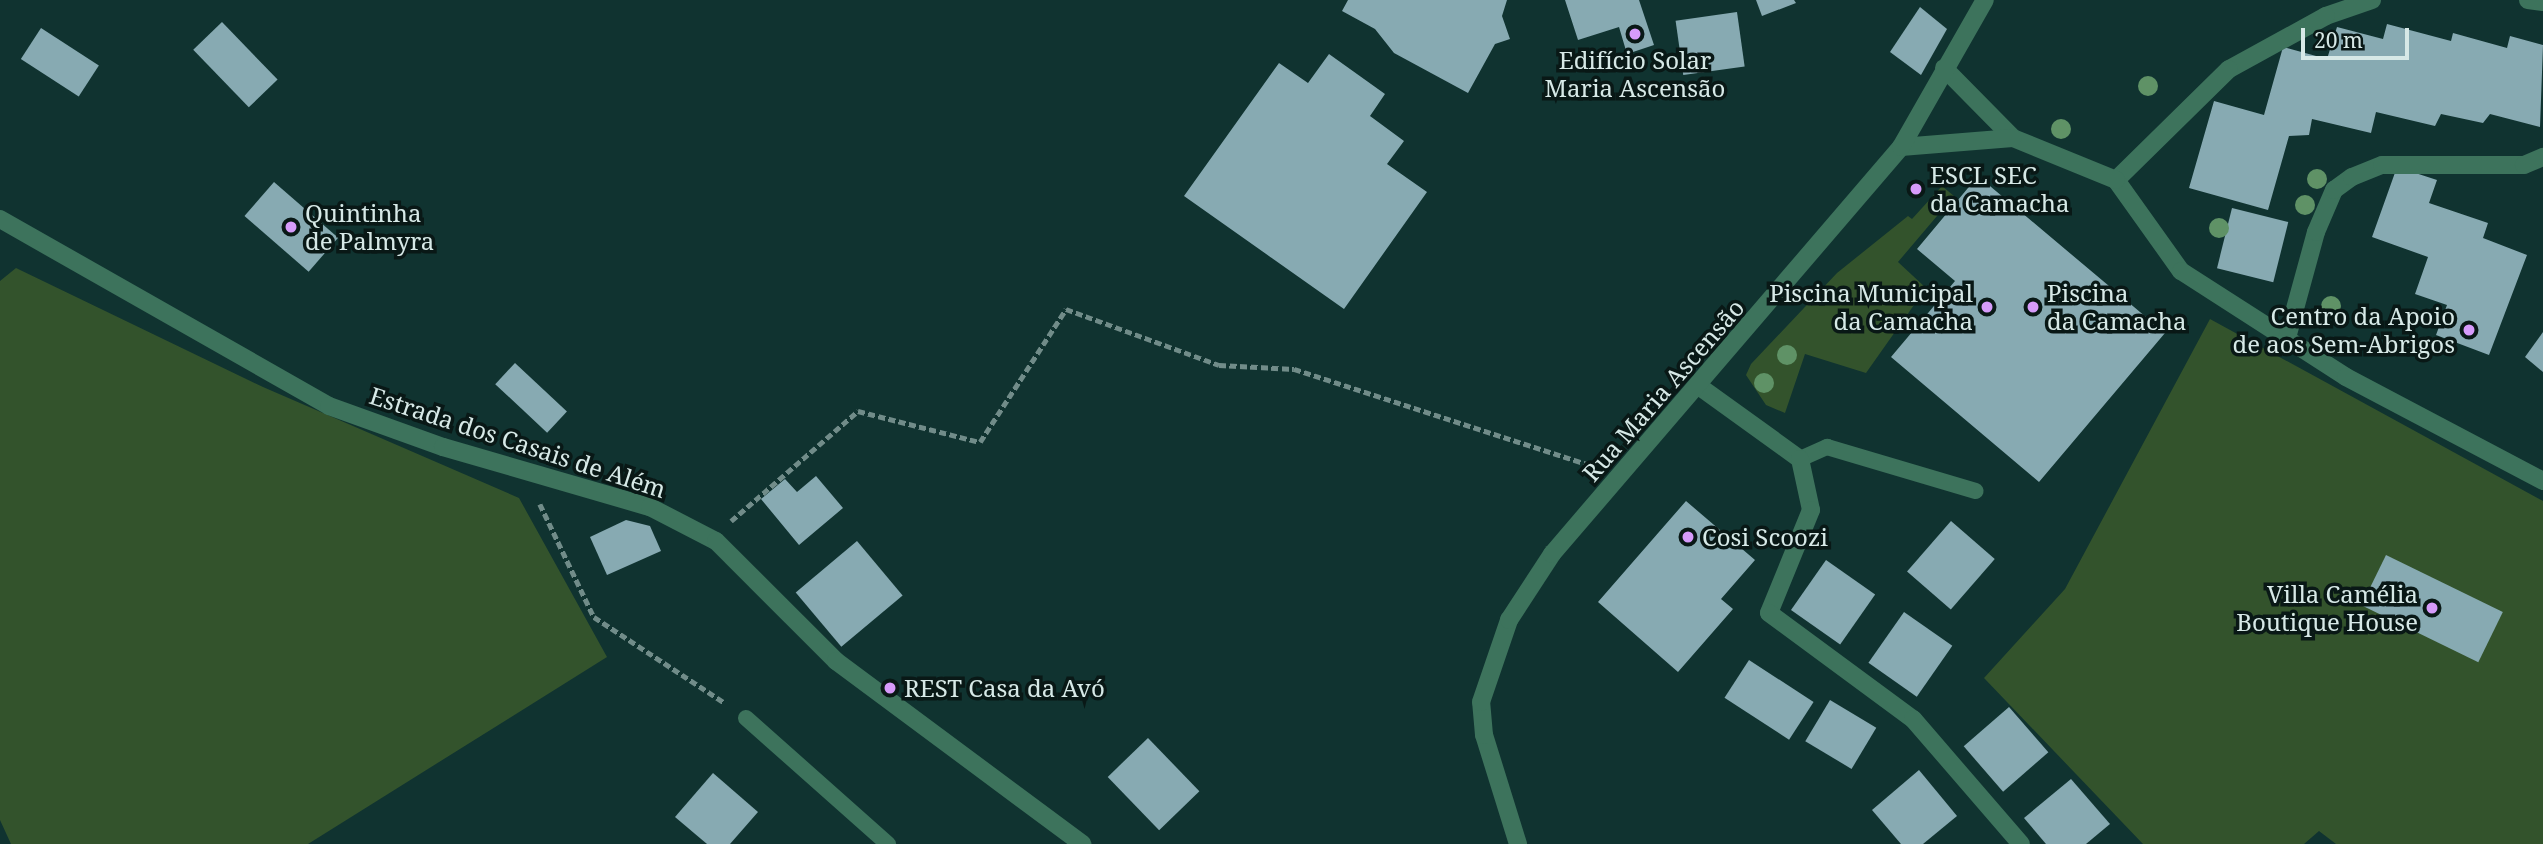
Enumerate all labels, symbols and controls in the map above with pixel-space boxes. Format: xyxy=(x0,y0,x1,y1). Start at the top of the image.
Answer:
scale bar xyxy=(2305,14,2414,58)
marker: Edifício Solar Maria Ascensão xyxy=(1627,26,1643,42)
text: 20 m xyxy=(2314,26,2363,54)
place label: Edifício Solar Maria Ascensão xyxy=(1545,46,1725,102)
place label: ESCL SEC da Camacha xyxy=(1930,161,2069,217)
marker: ESCL SEC da Camacha xyxy=(1908,181,1924,197)
place label: Quintinha de Palmyra xyxy=(305,199,434,255)
marker: Quintinha de Palmyra xyxy=(283,219,299,235)
place label: Piscina Municipal da Camacha xyxy=(1769,279,1973,335)
place label: Piscina da Camacha xyxy=(2047,279,2186,335)
street label: Rua Maria Ascensão xyxy=(1576,293,1750,487)
marker: Piscina Municipal da Camacha xyxy=(1979,299,1995,315)
marker: Piscina da Camacha xyxy=(2025,299,2041,315)
place label: Centro da Apoio de aos Sem-Abrigos xyxy=(2233,302,2455,358)
marker: Centro da Apoio de aos Sem-Abrigos xyxy=(2461,322,2477,338)
street label: Estrada dos Casais de Além xyxy=(366,380,670,504)
place label: Cosi Scoozi xyxy=(1702,523,1828,551)
marker: Cosi Scoozi xyxy=(1680,529,1696,545)
place label: Villa Camélia Boutique House xyxy=(2236,580,2418,636)
marker: Villa Camélia Boutique House xyxy=(2424,600,2440,616)
place label: REST Casa da Avó xyxy=(904,674,1105,702)
marker: REST Casa da Avó xyxy=(882,680,898,696)

